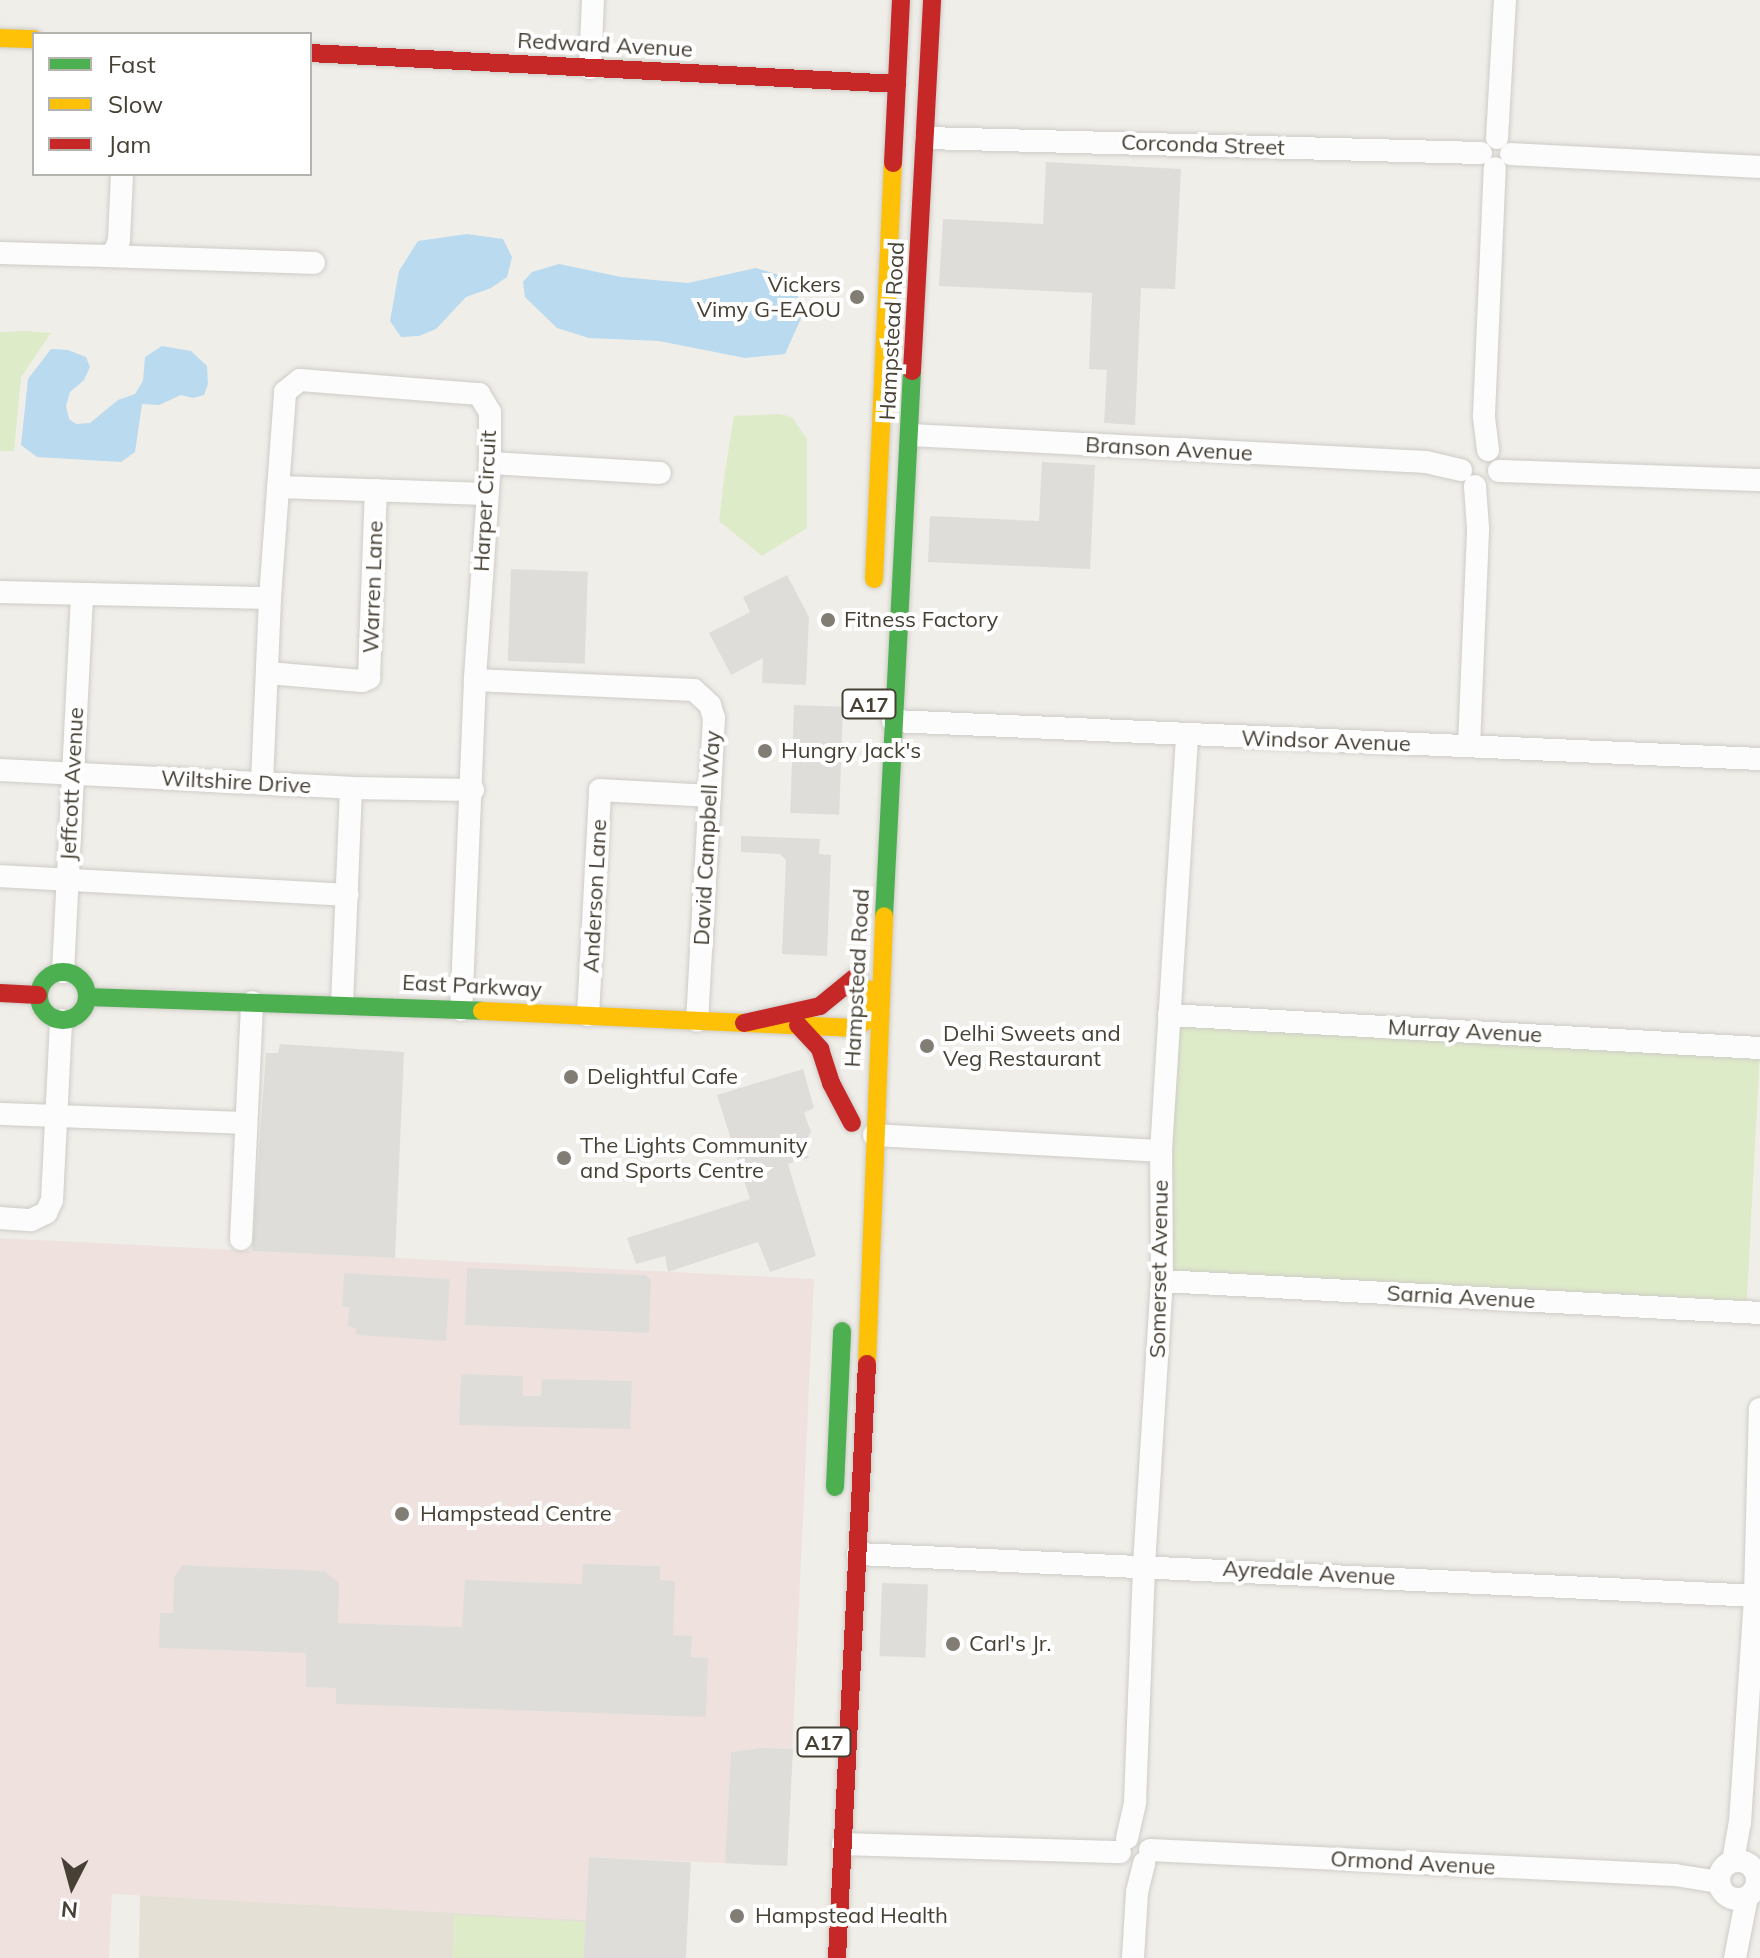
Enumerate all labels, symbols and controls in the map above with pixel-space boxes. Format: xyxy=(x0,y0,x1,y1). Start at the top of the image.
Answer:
street label: Redward Avenue xyxy=(517,27,693,63)
legend xyxy=(32,32,312,176)
text: Fast xyxy=(108,49,156,79)
text: Slow xyxy=(108,89,163,119)
text: Jam xyxy=(108,129,151,159)
street label: Corconda Street xyxy=(1121,129,1285,161)
street label: Hampstead Road xyxy=(874,241,910,421)
place label: Vickers Vimy G-EAOU xyxy=(697,271,841,322)
marker: Vickers Vimy G-EAOU xyxy=(848,288,866,306)
street label: Harper Circuit xyxy=(468,430,502,572)
street label: Branson Avenue xyxy=(1085,431,1253,467)
street label: Warren Lane xyxy=(357,520,389,654)
place label: Fitness Factory xyxy=(844,607,998,633)
marker: Fitness Factory xyxy=(819,611,837,629)
road number: A17 xyxy=(841,688,897,720)
street label: Jeffcott Avenue xyxy=(55,706,89,862)
street label: Windsor Avenue xyxy=(1241,725,1411,757)
street label: David Campbell Way xyxy=(688,730,726,946)
place label: Hungry Jack's xyxy=(781,738,921,764)
marker: Hungry Jack's xyxy=(756,742,774,760)
street label: Wiltshire Drive xyxy=(160,765,312,799)
street label: Anderson Lane xyxy=(578,818,612,974)
street label: Hampstead Road xyxy=(839,888,875,1068)
street label: East Parkway xyxy=(401,969,543,1003)
street label: Murray Avenue xyxy=(1387,1014,1543,1048)
place label: Delhi Sweets and Veg Restaurant xyxy=(943,1020,1121,1072)
marker: Delhi Sweets and Veg Restaurant xyxy=(918,1037,936,1055)
place label: Delightful Cafe xyxy=(587,1064,738,1090)
marker: Delightful Cafe xyxy=(562,1068,580,1086)
place label: The Lights Community and Sports Centre xyxy=(580,1132,807,1184)
marker: The Lights Community and Sports Centre xyxy=(555,1149,573,1167)
street label: Somerset Avenue xyxy=(1144,1180,1174,1358)
street label: Sarnia Avenue xyxy=(1386,1280,1536,1314)
place label: Hampstead Centre xyxy=(420,1501,612,1527)
marker: Hampstead Centre xyxy=(391,1503,413,1525)
street label: Ayredale Avenue xyxy=(1222,1555,1396,1591)
place label: Carl's Jr. xyxy=(969,1631,1051,1657)
marker: Carl's Jr. xyxy=(944,1635,962,1653)
road number: A17 xyxy=(796,1726,852,1758)
street label: Ormond Avenue xyxy=(1330,1845,1496,1881)
north arrow xyxy=(32,1846,112,1926)
text: N xyxy=(60,1895,79,1925)
place label: Hampstead Health xyxy=(755,1903,948,1929)
marker: Hampstead Health xyxy=(726,1905,748,1927)

